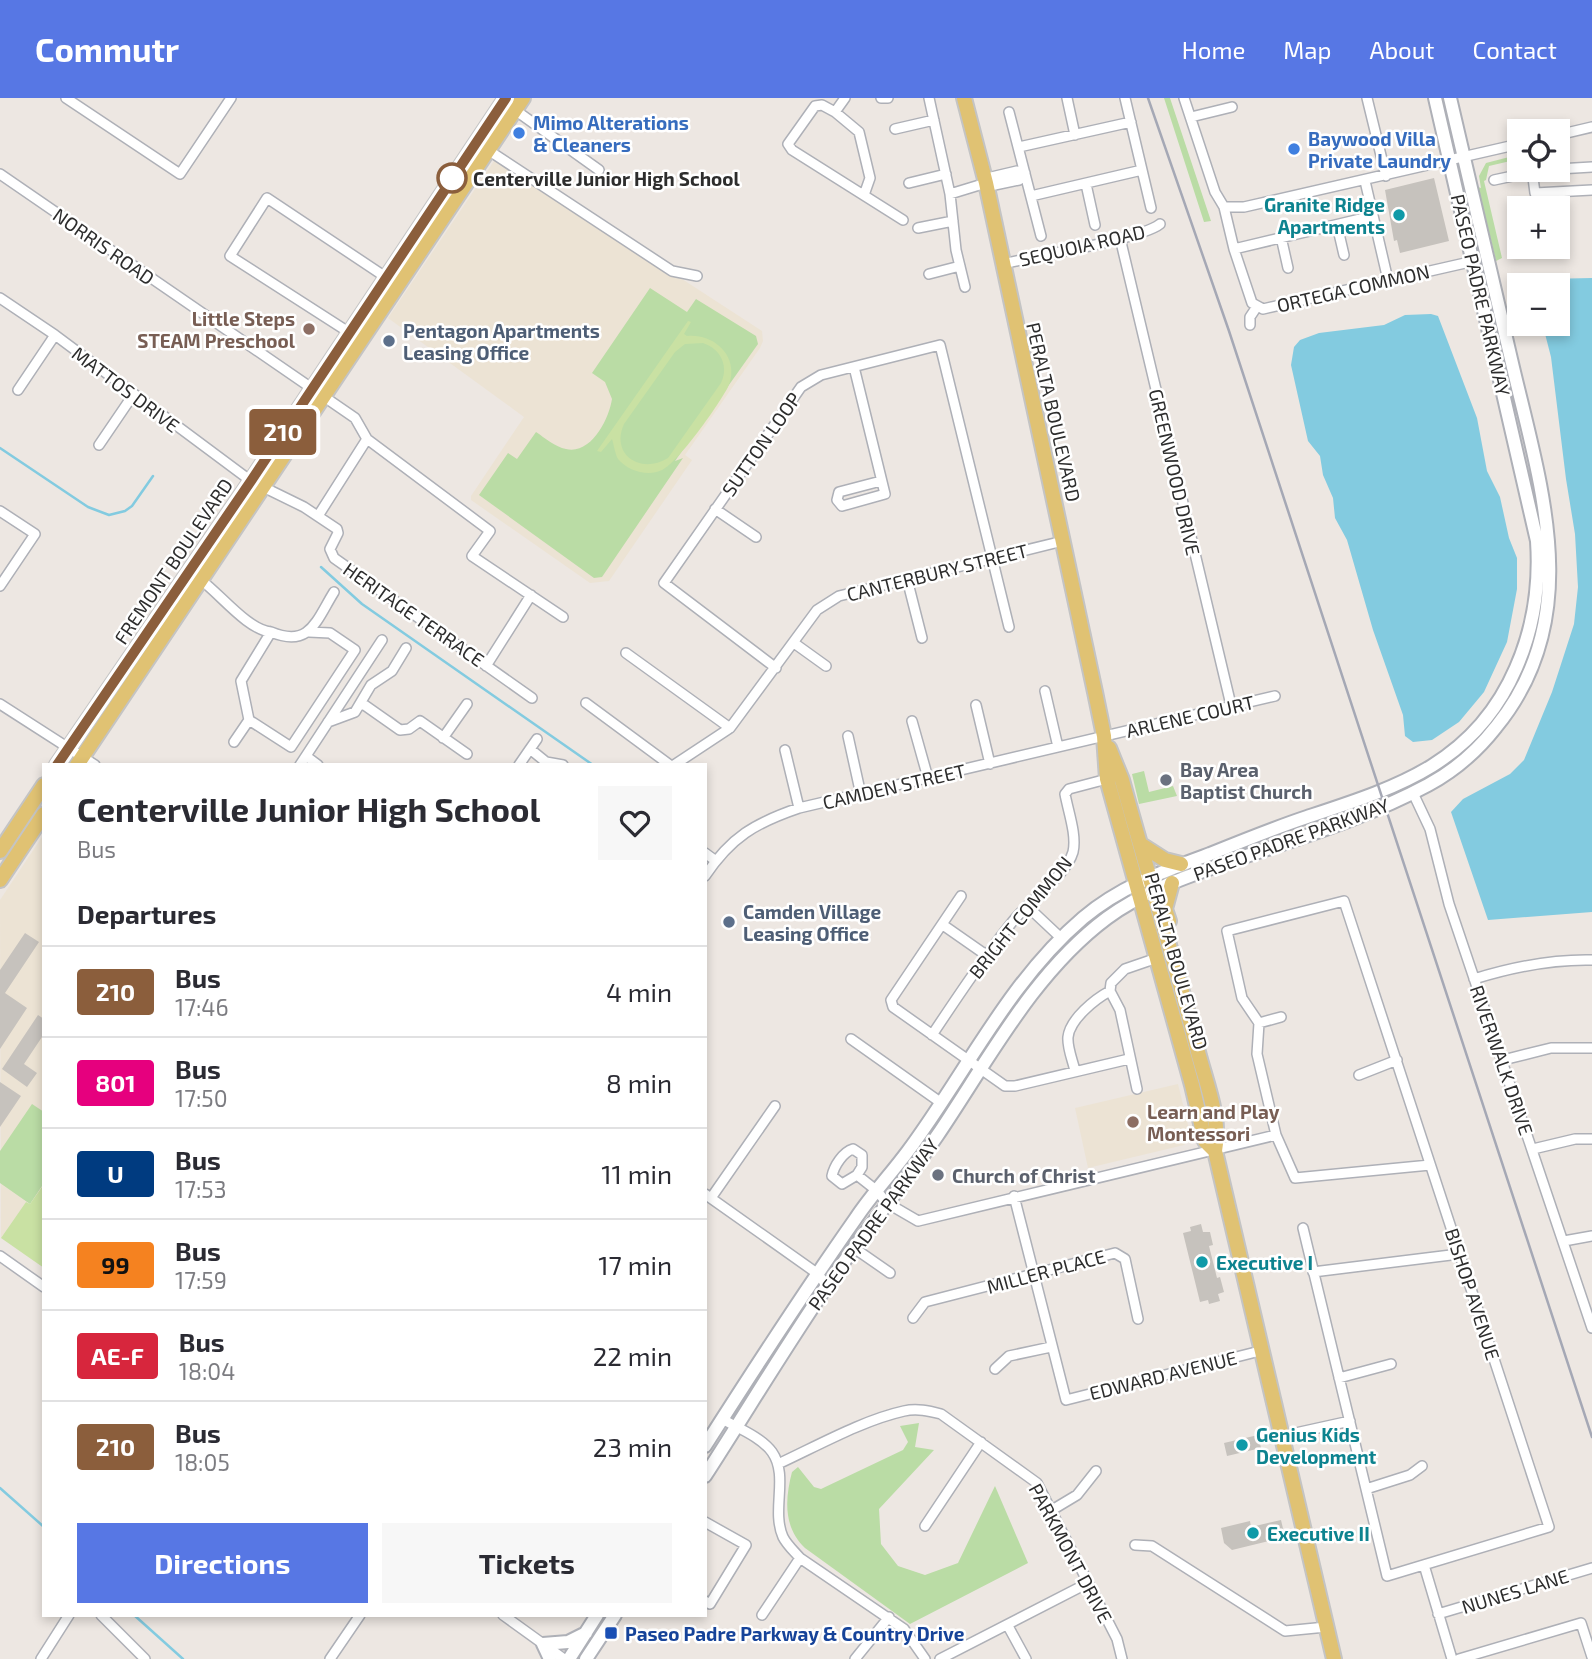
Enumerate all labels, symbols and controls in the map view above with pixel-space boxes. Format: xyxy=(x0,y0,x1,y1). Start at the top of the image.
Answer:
text: Commutr xyxy=(35,29,179,69)
text: Home xyxy=(1182,35,1245,64)
text: Map xyxy=(1283,35,1331,64)
text: About xyxy=(1369,35,1435,64)
text: Contact xyxy=(1473,35,1557,64)
place label: Mimo Alterations & Cleaners xyxy=(533,111,689,156)
map controls xyxy=(1507,119,1570,336)
button: locate xyxy=(1507,119,1570,182)
marker: Mimo Alterations & Cleaners xyxy=(511,125,527,141)
place label: Baywood Villa Private Laundry xyxy=(1308,127,1451,173)
marker: Baywood Villa Private Laundry xyxy=(1286,141,1302,157)
marker: Centerville Junior High School xyxy=(437,163,467,193)
place label: Centerville Junior High School xyxy=(473,167,740,190)
street label: PASEO PADRE PARKWAY xyxy=(1447,192,1515,398)
place label: Granite Ridge Apartments xyxy=(1264,193,1385,238)
button: + xyxy=(1507,196,1570,259)
street label: NORRIS ROAD xyxy=(49,203,159,289)
marker: Granite Ridge Apartments xyxy=(1391,207,1407,223)
street label: SEQUOIA ROAD xyxy=(1017,219,1147,271)
street label: ORTEGA COMMON xyxy=(1274,259,1432,317)
button: − xyxy=(1507,273,1570,336)
place label: Little Steps STEAM Preschool xyxy=(137,307,296,352)
place label: Pentagon Apartments Leasing Office xyxy=(403,319,600,364)
street label: PERALTA BOULEVARD xyxy=(1022,320,1086,504)
marker: Little Steps STEAM Preschool xyxy=(301,321,317,337)
marker: Pentagon Apartments Leasing Office xyxy=(381,333,397,349)
street label: MATTOS DRIVE xyxy=(68,341,184,437)
street label: GREENWOOD DRIVE xyxy=(1145,387,1205,557)
street label: SUTTON LOOP xyxy=(717,388,805,500)
line badge: 210 xyxy=(243,409,323,455)
text: 210 xyxy=(263,417,303,446)
street label: FREMONT BOULEVARD xyxy=(109,474,237,648)
street label: CANTERBURY STREET xyxy=(844,538,1030,606)
street label: HERITAGE TERRACE xyxy=(339,557,489,671)
street label: ARLENE COURT xyxy=(1124,690,1256,742)
street label: CAMDEN STREET xyxy=(820,758,968,814)
place label: Bay Area Baptist Church xyxy=(1180,758,1312,803)
marker: Bay Area Baptist Church xyxy=(1158,772,1174,788)
button: heart xyxy=(598,786,672,860)
text: Centerville Junior High School xyxy=(77,789,540,829)
street label: PASEO PADRE PARKWAY xyxy=(1190,793,1392,885)
text: Bus xyxy=(77,835,116,863)
street label: BRIGHT COMMON xyxy=(964,851,1076,983)
street label: PERALTA BOULEVARD xyxy=(1141,870,1213,1052)
text: Departures xyxy=(77,898,216,929)
place label: Camden Village Leasing Office xyxy=(743,900,882,945)
marker: Camden Village Leasing Office xyxy=(721,914,737,930)
text: Bus xyxy=(175,962,221,993)
text: 4 min xyxy=(606,976,672,1007)
text: 210 xyxy=(96,977,135,1006)
street label: RIVERWALK DRIVE xyxy=(1466,982,1538,1138)
text: 17:46 xyxy=(175,993,229,1021)
text: Bus xyxy=(175,1053,221,1084)
text: 8 min xyxy=(606,1067,672,1098)
text: 801 xyxy=(95,1068,136,1097)
text: 17:50 xyxy=(175,1084,228,1112)
place label: Learn and Play Montessori xyxy=(1147,1100,1280,1145)
marker: Learn and Play Montessori xyxy=(1125,1114,1141,1130)
street label: PASEO PADRE PARKWAY xyxy=(803,1134,943,1314)
text: Bus xyxy=(175,1144,221,1175)
text: 11 min xyxy=(601,1158,672,1189)
text: U xyxy=(107,1159,124,1188)
place label: Church of Christ xyxy=(952,1164,1096,1187)
marker: Church of Christ xyxy=(930,1167,946,1183)
text: 17:53 xyxy=(175,1175,226,1203)
street label: BISHOP AVENUE xyxy=(1441,1225,1505,1363)
text: Bus xyxy=(175,1235,221,1266)
street label: MILLER PLACE xyxy=(984,1244,1108,1298)
text: 17 min xyxy=(598,1249,672,1280)
text: 99 xyxy=(101,1250,130,1279)
place label: Executive I xyxy=(1216,1251,1313,1274)
marker: Executive I xyxy=(1194,1254,1210,1270)
text: 17:59 xyxy=(175,1266,227,1294)
text: Bus xyxy=(179,1326,225,1357)
text: 22 min xyxy=(593,1340,672,1371)
text: AE-F xyxy=(91,1341,144,1370)
street label: EDWARD AVENUE xyxy=(1087,1346,1239,1404)
text: 18:04 xyxy=(179,1357,235,1385)
text: Bus xyxy=(175,1417,221,1448)
place label: Genius Kids Development xyxy=(1256,1423,1377,1468)
text: 23 min xyxy=(593,1431,672,1462)
text: 210 xyxy=(96,1432,135,1461)
marker: Genius Kids Development xyxy=(1234,1437,1250,1453)
text: 18:05 xyxy=(175,1448,230,1476)
street label: PARKMONT DRIVE xyxy=(1025,1479,1117,1627)
place label: Executive II xyxy=(1267,1522,1370,1545)
button: Directions xyxy=(77,1523,368,1603)
button: Tickets xyxy=(382,1523,672,1603)
marker: Executive II xyxy=(1245,1525,1261,1541)
street label: NUNES LANE xyxy=(1459,1564,1571,1618)
place label: Paseo Padre Parkway & Country Drive xyxy=(625,1622,965,1646)
marker: Paseo Padre Parkway & Country Drive xyxy=(603,1625,619,1641)

